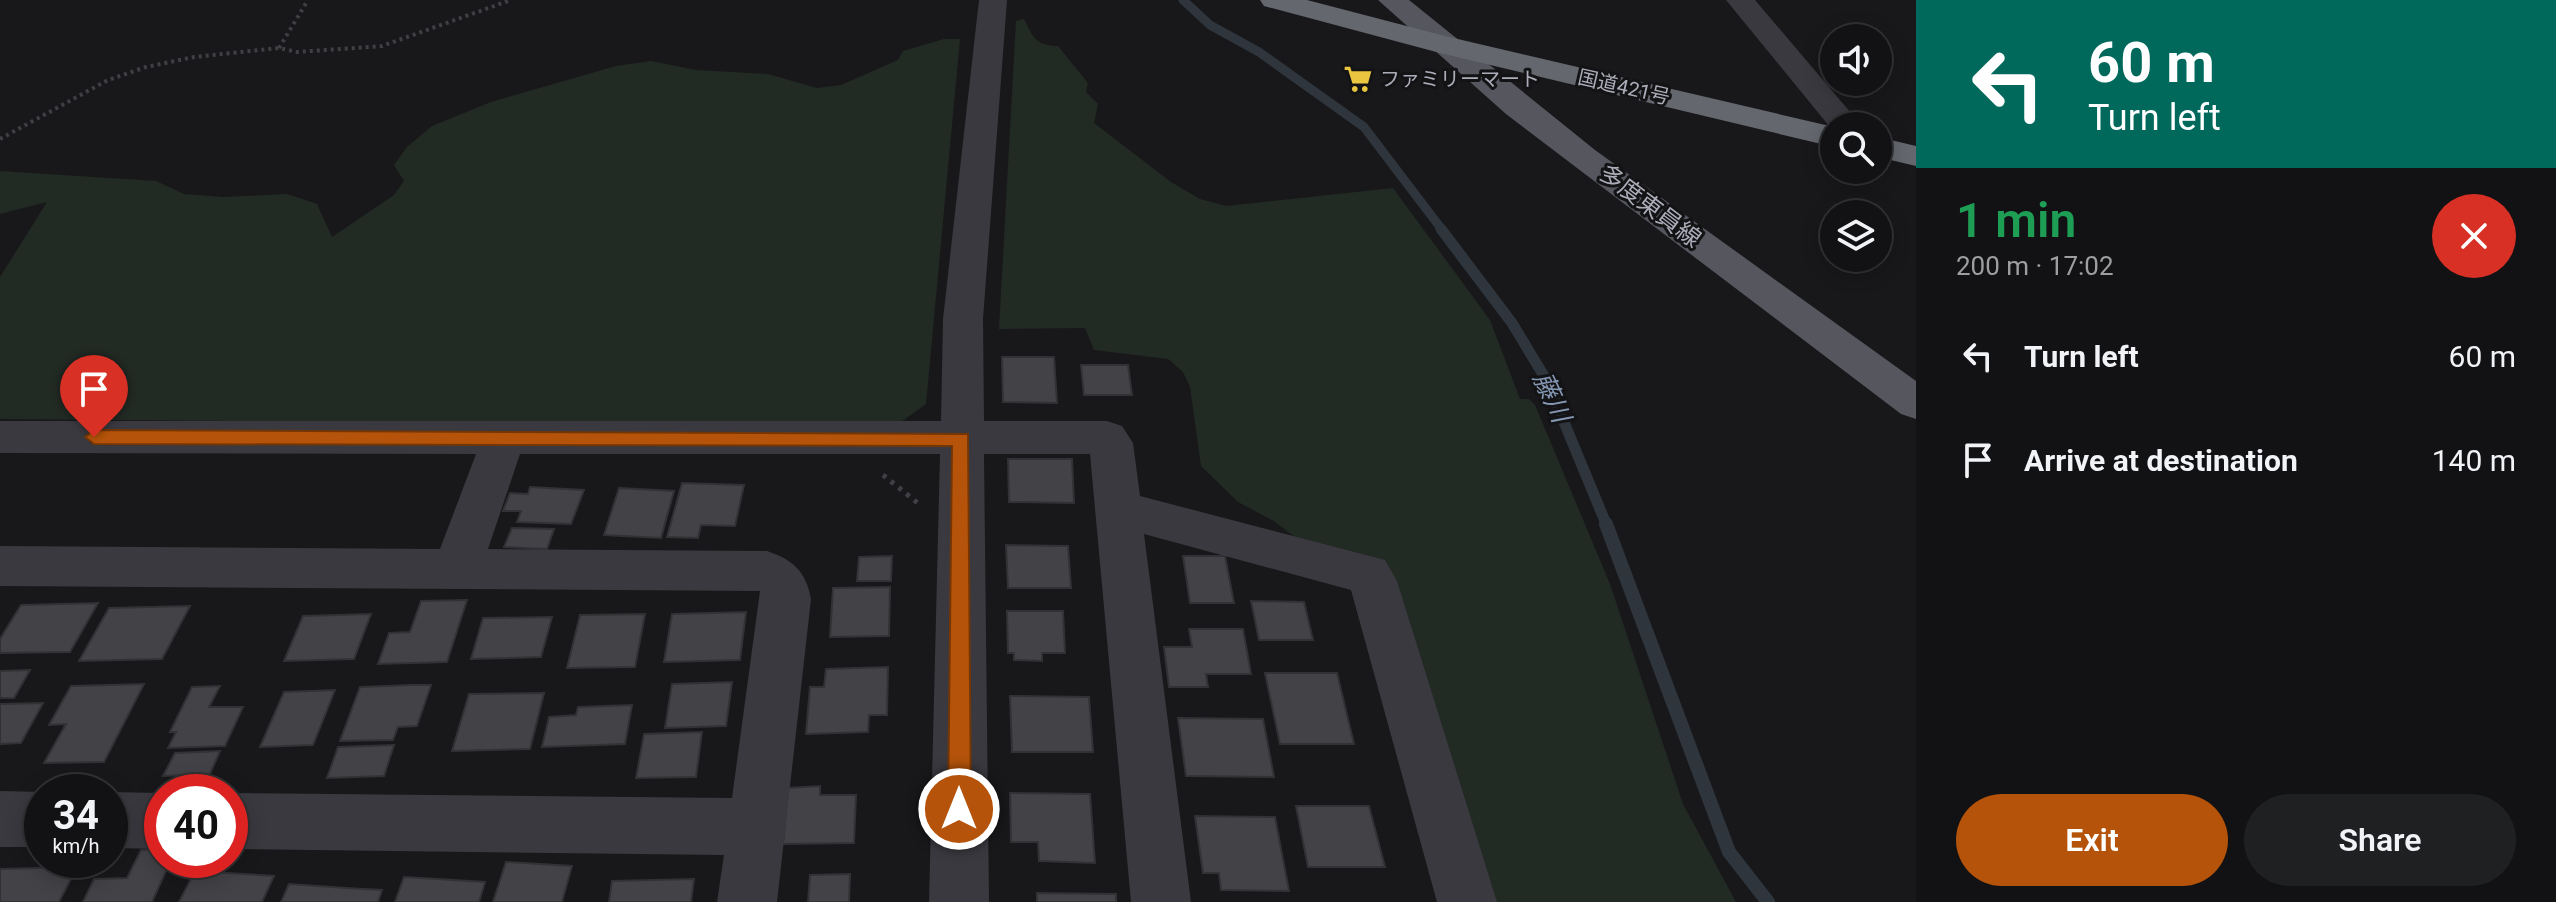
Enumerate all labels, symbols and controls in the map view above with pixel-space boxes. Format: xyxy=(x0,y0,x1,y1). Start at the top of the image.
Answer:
map controls xyxy=(1820,24,1892,272)
button: sound xyxy=(1820,24,1892,96)
text: 60 m xyxy=(2088,30,2215,96)
icon: left xyxy=(1956,32,2060,136)
supermarket icon: ファミリーマート xyxy=(1343,64,1373,94)
street label: 国道421号 xyxy=(1576,65,1672,109)
place label: ファミリーマート xyxy=(1380,67,1540,91)
text: Turn left xyxy=(2088,97,2221,139)
button: search xyxy=(1820,112,1892,184)
street label: 多度東員線 xyxy=(1594,159,1706,253)
text: 1 min xyxy=(1956,192,2076,249)
button: close xyxy=(2432,194,2516,278)
button: layers xyxy=(1820,200,1892,272)
text: 200 m · 17:02 xyxy=(1956,251,2114,281)
icon: left xyxy=(1956,334,2000,378)
text: Turn left xyxy=(2024,339,2139,374)
text: 60 m xyxy=(2449,339,2516,374)
pin xyxy=(60,355,128,437)
icon: arrive xyxy=(72,367,116,411)
water label: 藤川 xyxy=(1527,367,1578,430)
icon: arrive xyxy=(1956,438,2000,482)
text: Arrive at destination xyxy=(2024,443,2298,478)
text: 140 m xyxy=(2432,443,2516,478)
position arrow xyxy=(917,767,1001,851)
speed limit sign: 40 xyxy=(144,774,248,878)
text: 34 xyxy=(53,792,99,839)
button: Exit xyxy=(1956,794,2228,886)
button: Share xyxy=(2244,794,2516,886)
text: km/h xyxy=(53,834,99,858)

